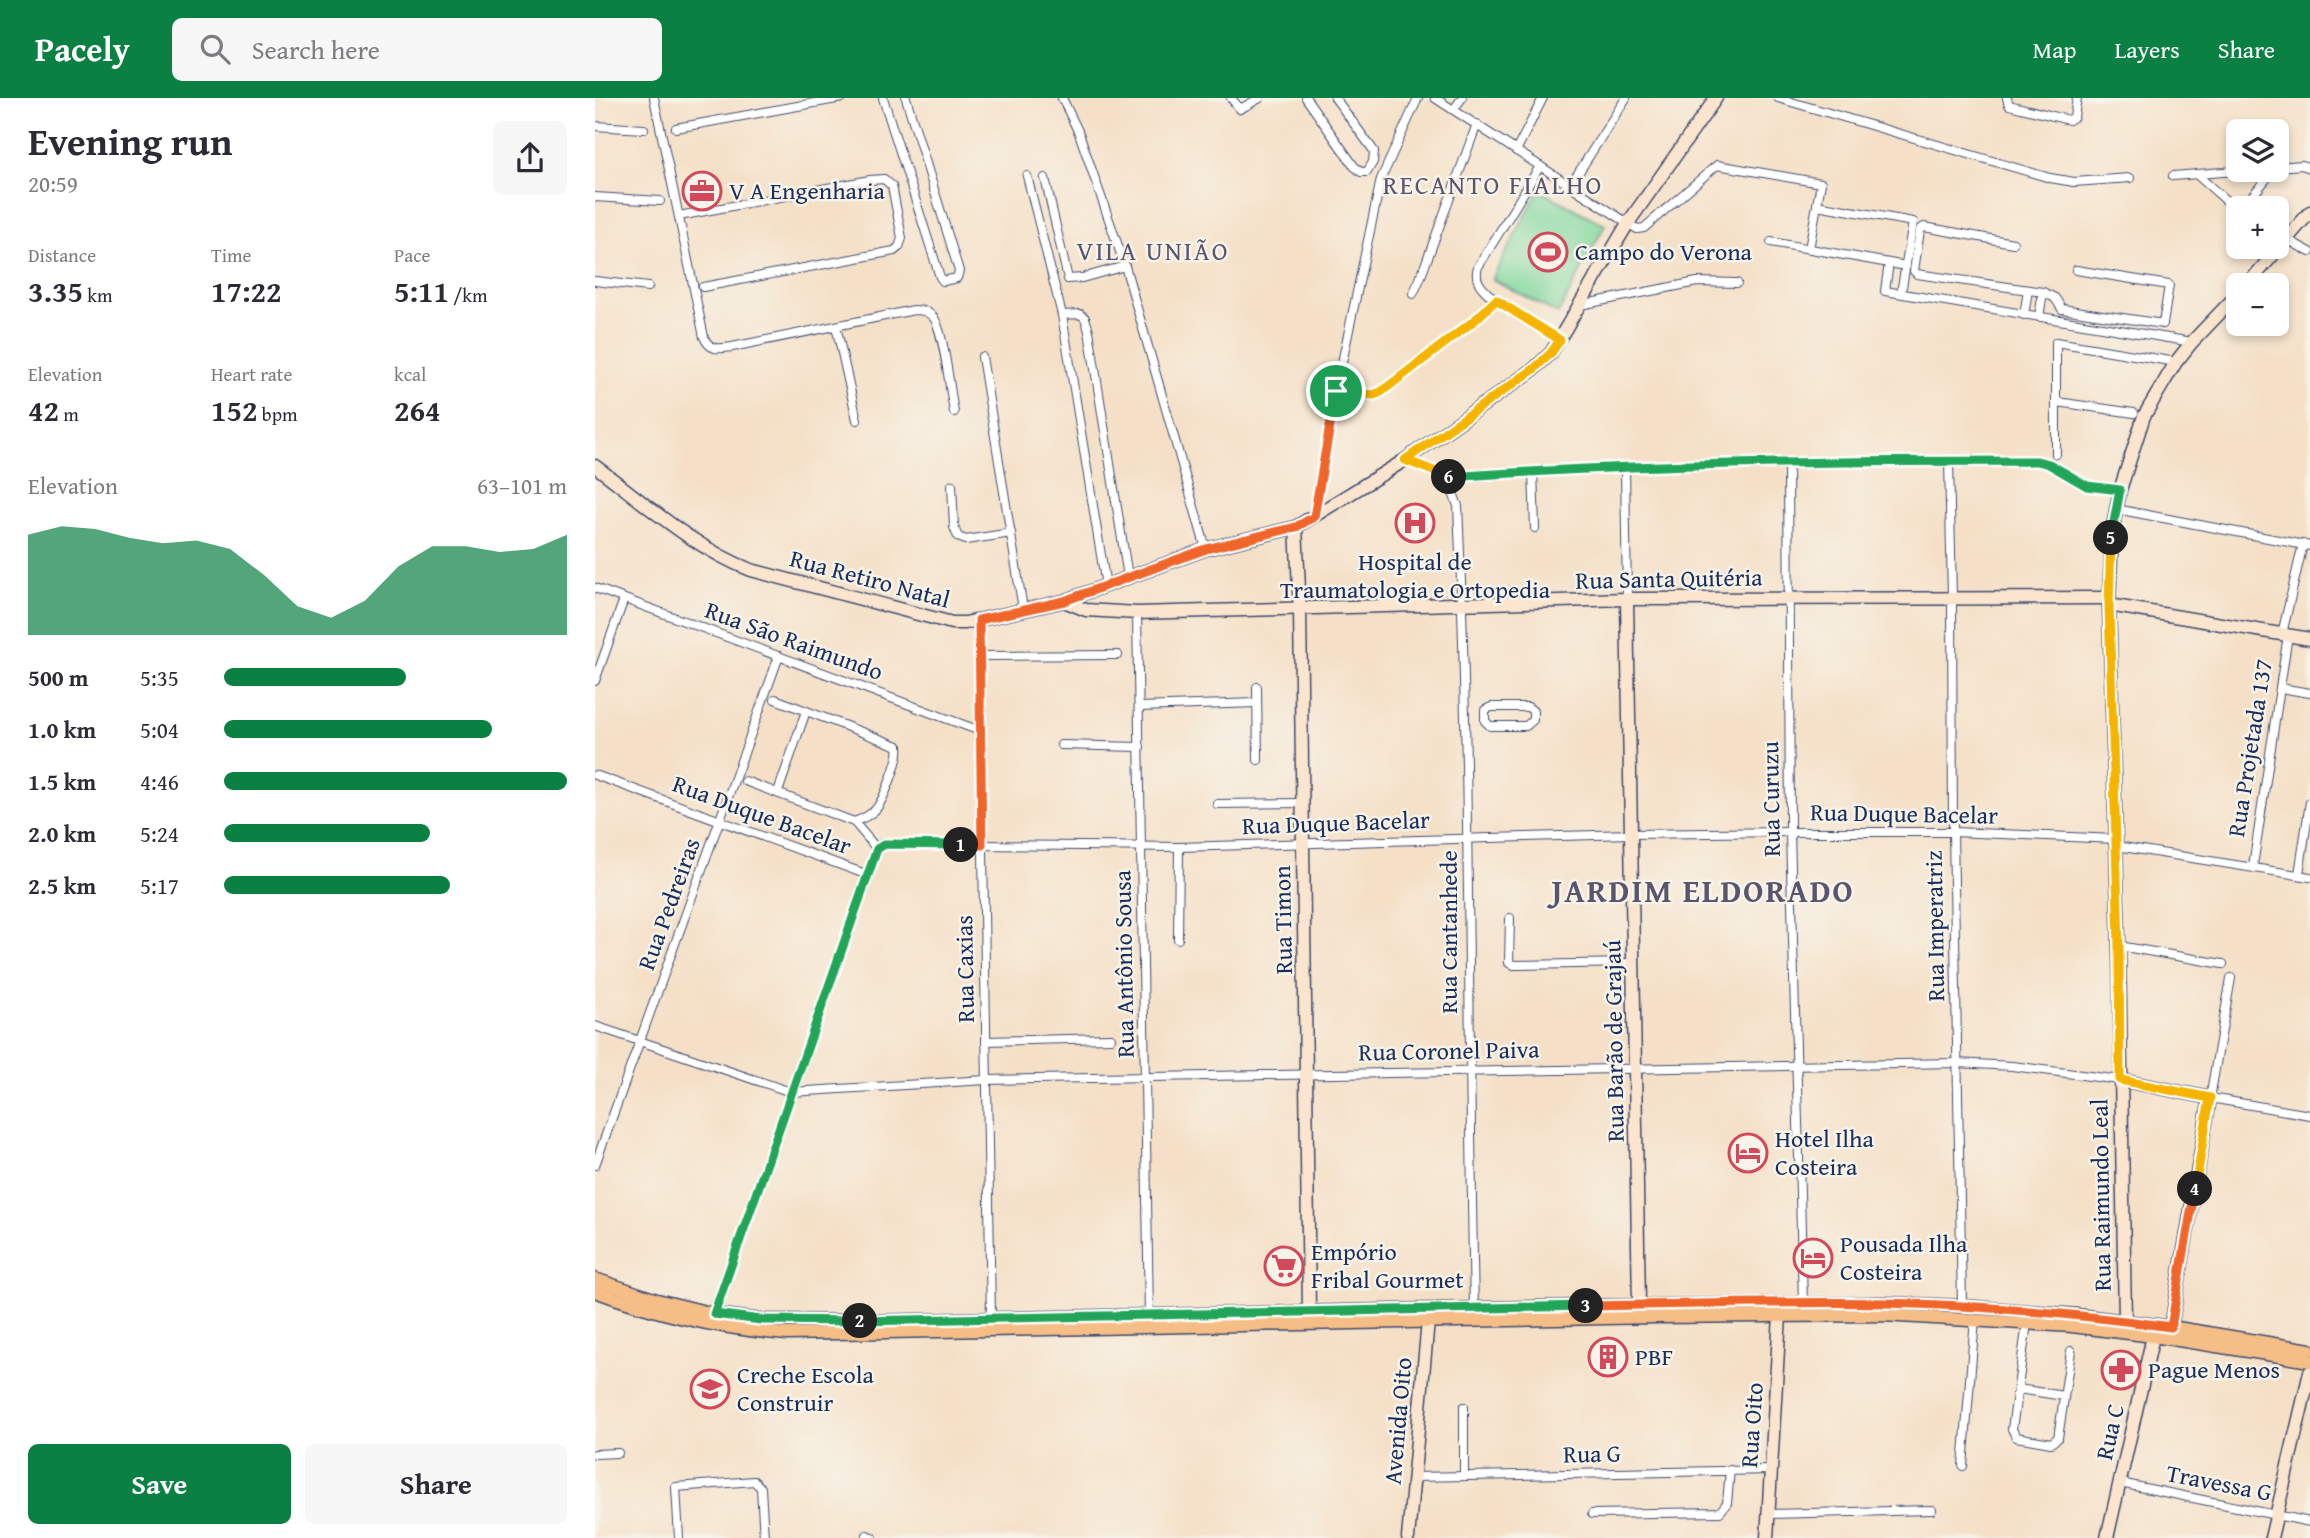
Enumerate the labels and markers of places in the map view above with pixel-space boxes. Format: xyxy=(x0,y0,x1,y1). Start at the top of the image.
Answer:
office icon: V A Engenharia xyxy=(681,170,723,212)
place label: V A Engenharia xyxy=(729,173,886,208)
sports icon: Campo do Verona xyxy=(1527,231,1569,273)
place label: Campo do Verona xyxy=(1575,234,1753,269)
pin xyxy=(1306,361,1366,421)
pin: 6 xyxy=(1431,460,1467,494)
hospital icon: Hospital de Traumatologia e Ortopedia xyxy=(1394,502,1436,544)
pin: 5 xyxy=(2093,520,2129,556)
place label: Hospital de Traumatologia e Ortopedia xyxy=(1280,544,1551,607)
pin: 1 xyxy=(943,828,979,862)
place label: Hotel Ilha Costeira xyxy=(1775,1121,1875,1184)
hotel icon: Hotel Ilha Costeira xyxy=(1727,1132,1769,1174)
pin: 4 xyxy=(2177,1172,2213,1206)
place label: Pousada Ilha Costeira xyxy=(1840,1226,1968,1289)
place label: Empório Fribal Gourmet xyxy=(1311,1234,1464,1297)
hotel icon: Pousada Ilha Costeira xyxy=(1792,1237,1834,1279)
supermarket icon: Empório Fribal Gourmet xyxy=(1263,1245,1305,1287)
pin: 3 xyxy=(1569,1288,1604,1324)
pin: 2 xyxy=(842,1304,877,1338)
building icon: PBF xyxy=(1587,1336,1629,1378)
place label: PBF xyxy=(1635,1339,1673,1374)
pharmacy icon: Pague Menos xyxy=(2100,1349,2142,1391)
place label: Pague Menos xyxy=(2148,1352,2280,1387)
place label: Creche Escola Construir xyxy=(737,1357,874,1420)
school or university icon: Creche Escola Construir xyxy=(689,1368,731,1410)

